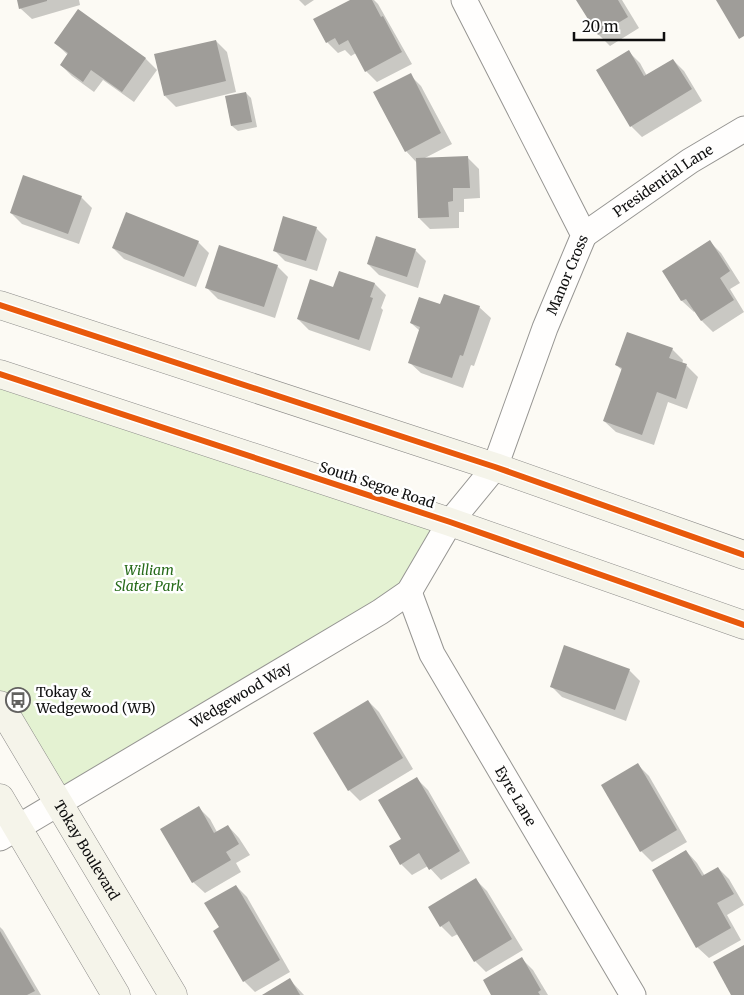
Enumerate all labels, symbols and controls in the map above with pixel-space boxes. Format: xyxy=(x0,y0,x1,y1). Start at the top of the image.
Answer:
scale bar xyxy=(574,10,664,42)
text: 20 m xyxy=(582,17,619,36)
street label: Presidential Lane xyxy=(610,140,716,221)
street label: Manor Cross xyxy=(543,232,592,318)
street label: South Segoe Road xyxy=(317,458,438,512)
park label: William Slater Park xyxy=(114,561,184,595)
street label: Wedgewood Way xyxy=(186,657,295,732)
place label: Tokay & Wedgewood (WB) xyxy=(35,683,155,717)
bus stop icon: Tokay & Wedgewood (WB) xyxy=(5,687,31,713)
street label: Eyre Lane xyxy=(491,763,540,829)
street label: Tokay Boulevard xyxy=(50,797,124,904)

